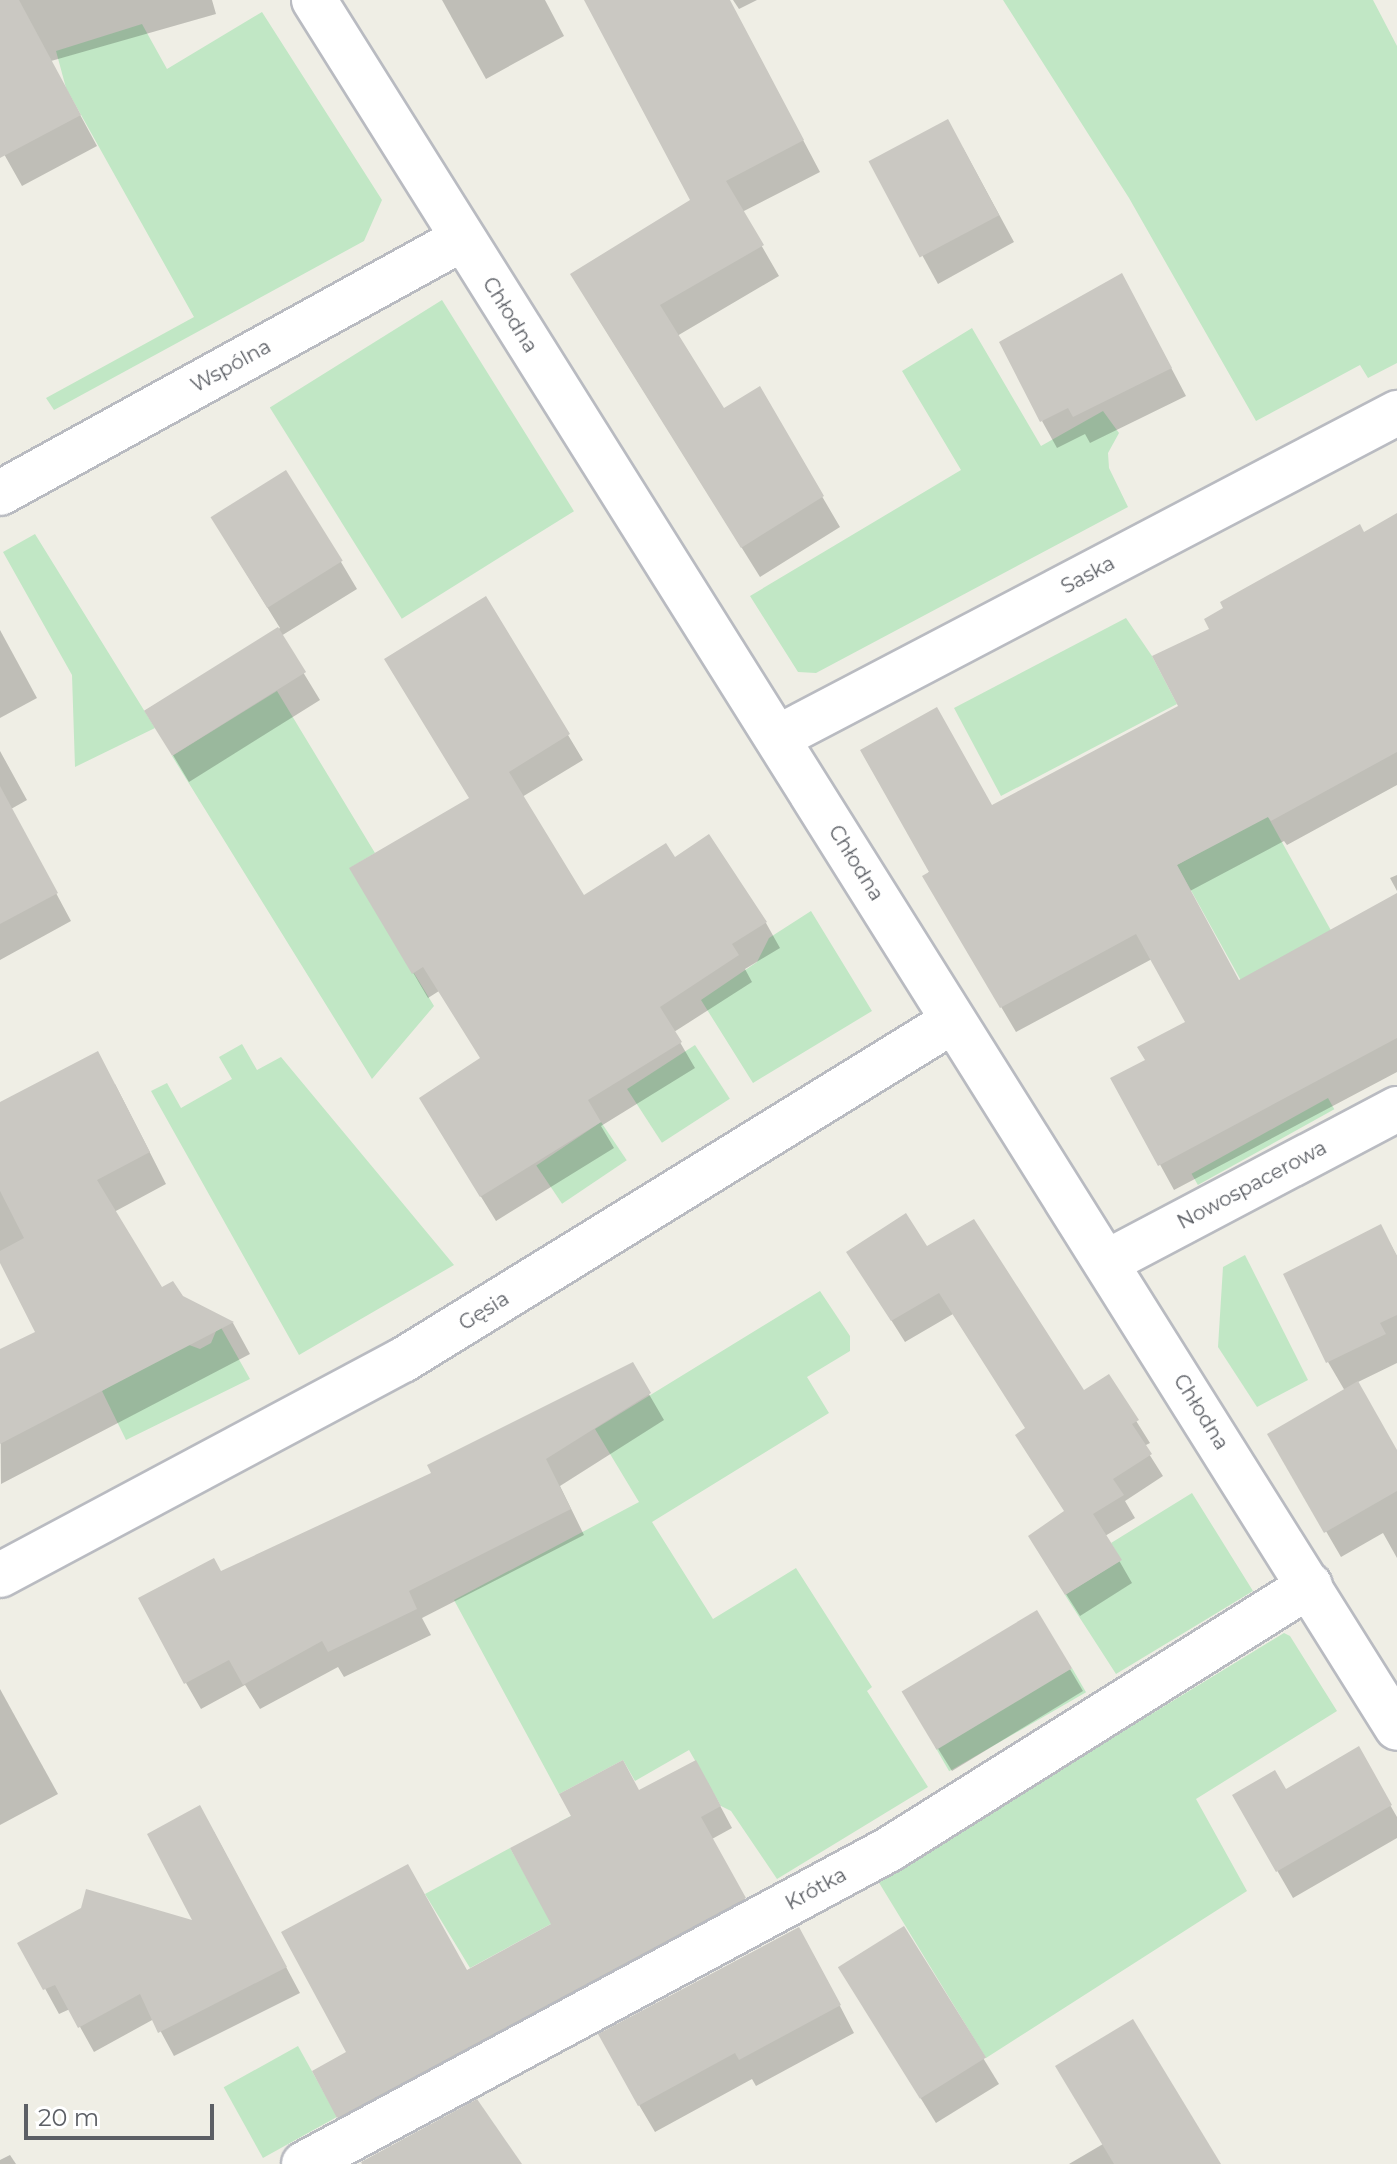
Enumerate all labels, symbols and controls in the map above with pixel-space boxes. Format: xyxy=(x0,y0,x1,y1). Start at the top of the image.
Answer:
street label: Chłodna xyxy=(477,273,543,357)
street label: Wspólna xyxy=(187,334,275,398)
street label: Saska xyxy=(1057,551,1119,599)
street label: Chłodna xyxy=(823,821,889,905)
street label: Nowospacerowa xyxy=(1173,1136,1331,1234)
street label: Gęsia xyxy=(455,1286,513,1336)
street label: Chłodna xyxy=(1168,1370,1234,1454)
street label: Krótka xyxy=(781,1863,851,1915)
scale bar xyxy=(28,2088,218,2138)
text: 20 m xyxy=(38,2103,99,2132)

